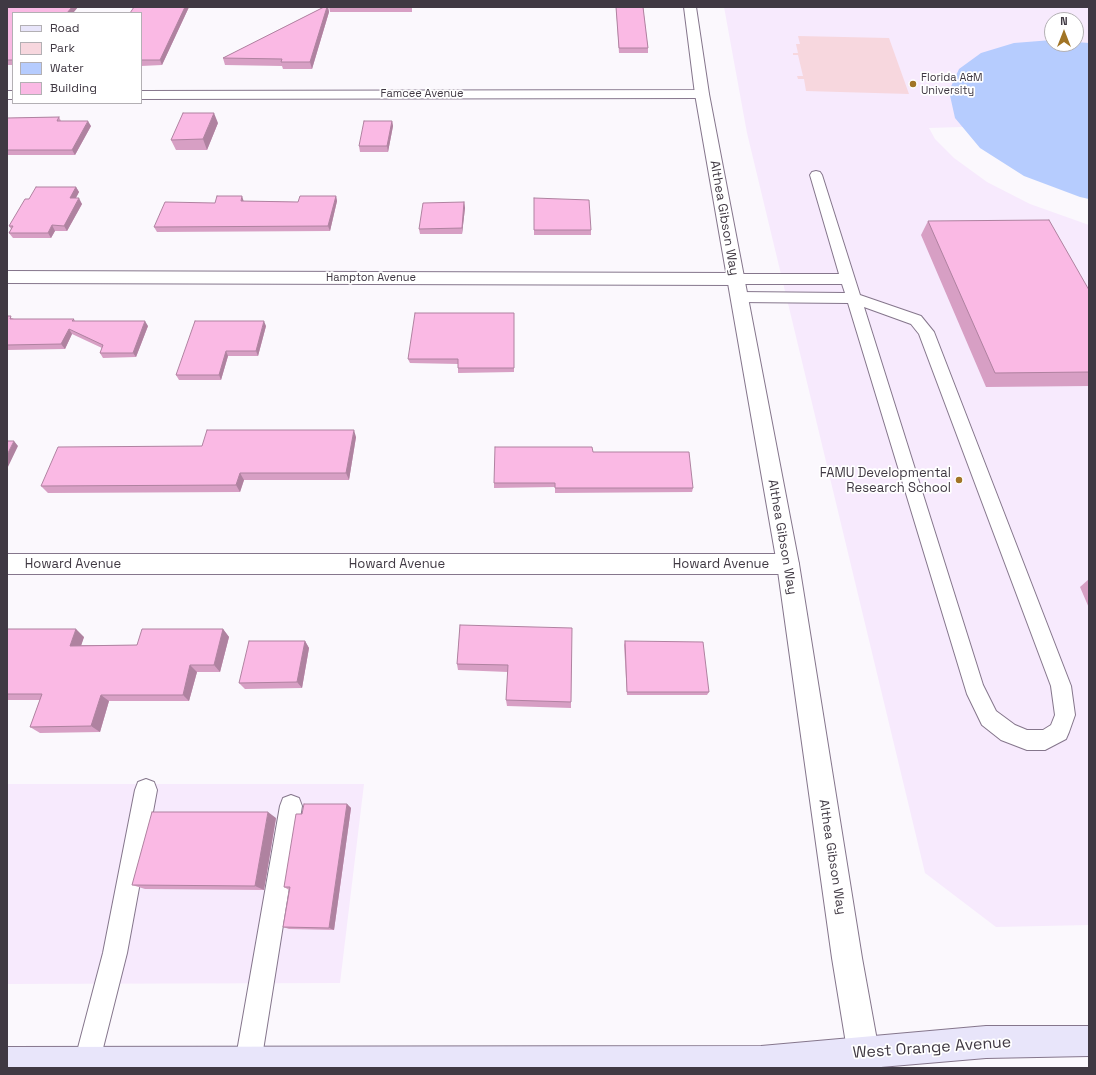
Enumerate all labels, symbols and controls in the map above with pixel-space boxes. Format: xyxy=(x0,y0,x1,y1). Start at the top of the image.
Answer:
legend xyxy=(12,12,142,104)
north arrow xyxy=(1044,12,1084,52)
text: N xyxy=(1060,14,1068,28)
text: Road xyxy=(50,20,79,36)
text: Park xyxy=(50,40,75,56)
text: Water xyxy=(50,60,84,76)
place label: Florida A&M University xyxy=(921,71,983,97)
marker: Florida A&M University xyxy=(908,79,918,89)
text: Building xyxy=(50,80,97,96)
street label: Famcee Avenue xyxy=(381,87,463,101)
street label: Althea Gibson Way xyxy=(706,159,742,277)
street label: Hampton Avenue xyxy=(326,271,416,285)
place label: FAMU Developmental Research School xyxy=(820,465,951,496)
marker: FAMU Developmental Research School xyxy=(954,475,964,485)
street label: Althea Gibson Way xyxy=(764,478,800,596)
street label: Howard Avenue xyxy=(25,556,121,572)
street label: Howard Avenue xyxy=(349,556,445,572)
street label: Howard Avenue xyxy=(673,556,769,572)
street label: Althea Gibson Way xyxy=(815,798,849,916)
street label: West Orange Avenue xyxy=(852,1033,1012,1063)

